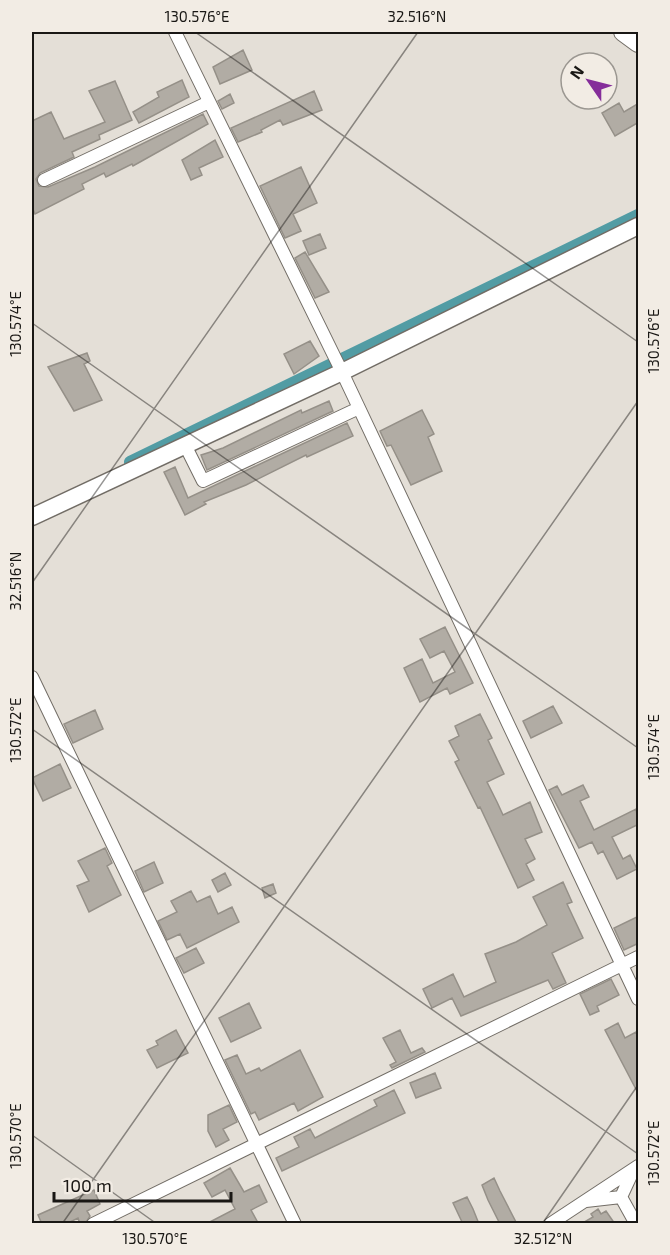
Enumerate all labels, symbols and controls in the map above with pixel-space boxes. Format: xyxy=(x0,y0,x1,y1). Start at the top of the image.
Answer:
text: 130.576°E xyxy=(165,7,229,25)
text: 32.516°N xyxy=(388,7,446,25)
north arrow xyxy=(559,51,619,111)
text: N xyxy=(565,62,587,82)
text: 130.574°E xyxy=(6,291,24,357)
text: 130.576°E xyxy=(644,309,662,373)
text: 32.516°N xyxy=(6,552,24,610)
text: 130.572°E xyxy=(6,698,24,762)
text: 130.574°E xyxy=(644,714,662,780)
text: 130.570°E xyxy=(6,1103,24,1169)
text: 130.572°E xyxy=(644,1121,662,1185)
scale bar xyxy=(54,1165,231,1203)
text: 100 m xyxy=(63,1174,112,1196)
text: 130.570°E xyxy=(122,1229,188,1247)
text: 32.512°N xyxy=(514,1229,572,1247)

